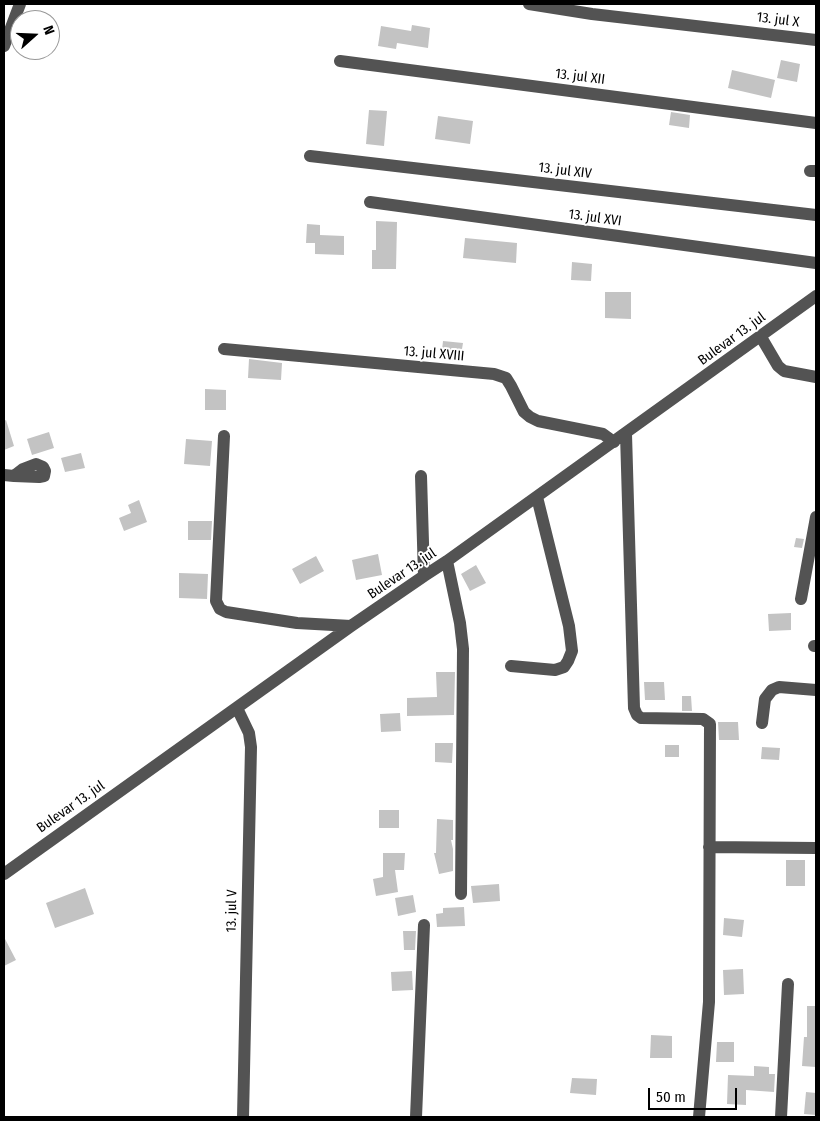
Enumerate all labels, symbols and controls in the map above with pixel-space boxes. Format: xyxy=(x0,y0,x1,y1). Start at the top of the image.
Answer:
street label: 13. jul X xyxy=(756,9,800,31)
north arrow xyxy=(10,10,60,60)
text: N xyxy=(39,23,58,37)
street label: 13. jul XII xyxy=(554,66,606,88)
street label: 13. jul XIV xyxy=(537,159,593,183)
street label: 13. jul XVI xyxy=(567,206,623,230)
street label: Bulevar 13. jul xyxy=(695,309,769,369)
street label: 13. jul XVIII xyxy=(403,343,465,365)
street label: Bulevar 13. jul xyxy=(365,545,439,603)
street label: Bulevar 13. jul xyxy=(34,777,108,837)
street label: 13. jul V xyxy=(223,889,241,933)
scale bar xyxy=(650,1078,739,1110)
text: 50 m xyxy=(656,1088,686,1106)

